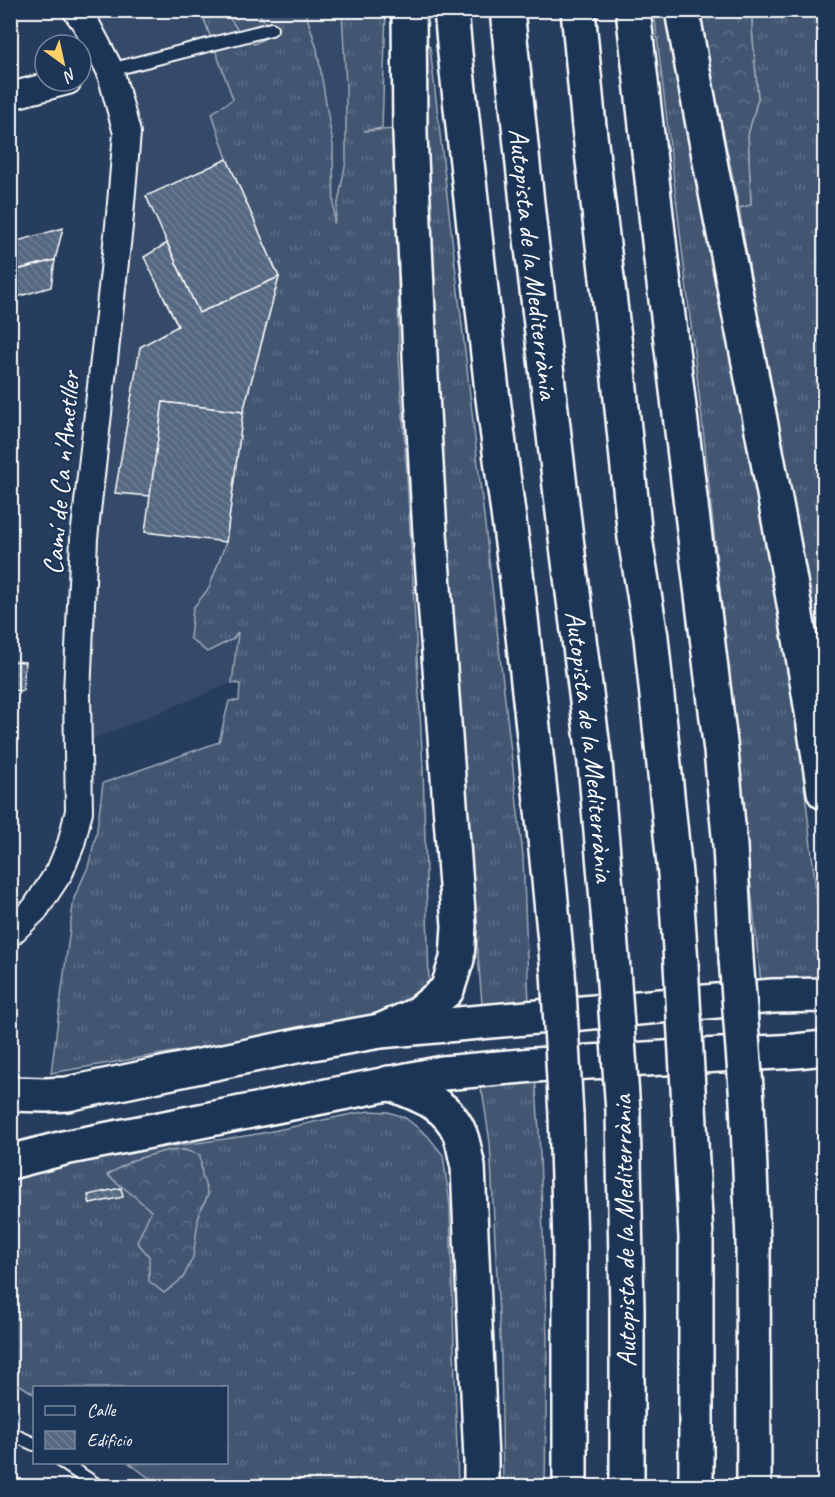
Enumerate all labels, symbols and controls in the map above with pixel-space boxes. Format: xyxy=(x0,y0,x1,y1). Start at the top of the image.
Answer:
north arrow xyxy=(33,33,93,93)
text: N xyxy=(58,64,80,88)
street label: Autopista de la Mediterrània xyxy=(502,126,567,403)
street label: Camí de Ca n'Ametller xyxy=(35,368,87,576)
street label: Autopista de la Mediterrània xyxy=(558,609,623,885)
street label: Autopista de la Mediterrània xyxy=(604,1093,644,1367)
legend xyxy=(33,1386,228,1464)
text: Calle xyxy=(87,1399,116,1421)
text: Edificio xyxy=(87,1429,133,1451)

